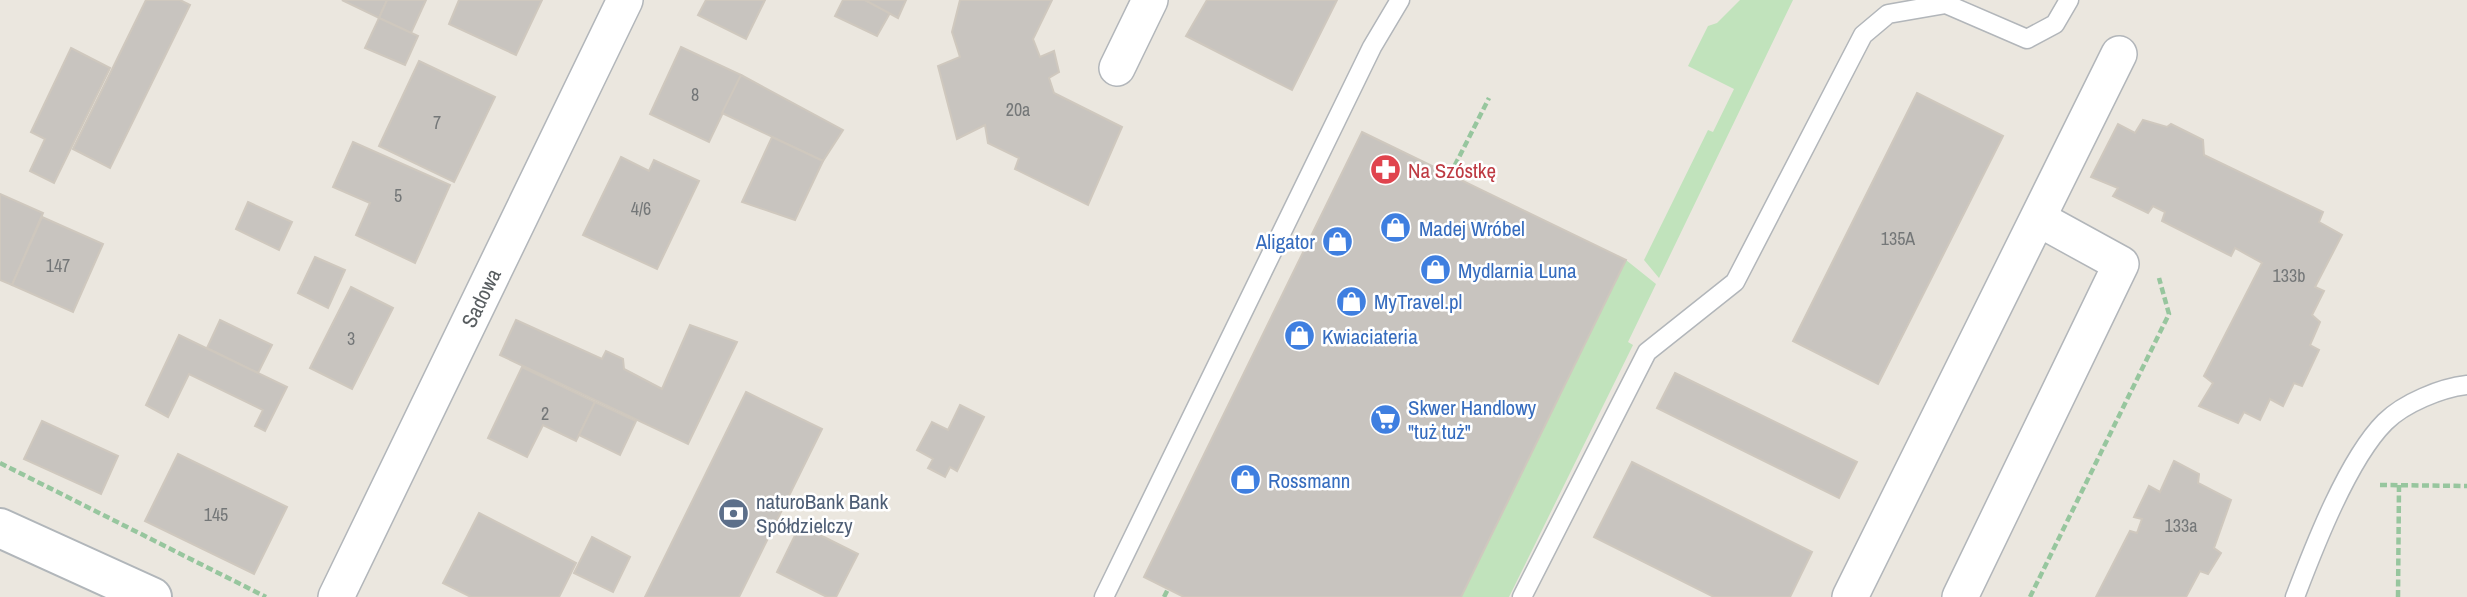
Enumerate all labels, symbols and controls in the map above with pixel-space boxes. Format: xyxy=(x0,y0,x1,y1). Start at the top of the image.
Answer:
house number: 8 xyxy=(691,82,699,107)
house number: 20a xyxy=(1006,97,1030,122)
house number: 7 xyxy=(433,110,441,135)
pharmacy icon: Na Szóstkę xyxy=(1368,153,1402,187)
place label: Na Szóstkę xyxy=(1408,156,1496,185)
house number: 5 xyxy=(394,183,402,208)
house number: 4/6 xyxy=(631,196,651,221)
shop icon: Madej Wróbel xyxy=(1379,211,1413,245)
place label: Madej Wróbel xyxy=(1419,214,1525,243)
shop icon: Aligator xyxy=(1321,224,1355,258)
house number: 135A xyxy=(1881,226,1915,251)
place label: Aligator xyxy=(1255,227,1315,256)
house number: 147 xyxy=(46,253,70,278)
shop icon: Mydlarnia Luna xyxy=(1418,253,1452,287)
place label: Mydlarnia Luna xyxy=(1458,256,1577,285)
street label: Sadowa xyxy=(454,263,508,332)
house number: 133b xyxy=(2273,263,2305,288)
shop icon: MyTravel.pl xyxy=(1334,284,1368,318)
place label: MyTravel.pl xyxy=(1374,287,1462,316)
shop icon: Kwiaciateria xyxy=(1282,319,1316,353)
place label: Kwiaciateria xyxy=(1322,322,1418,351)
house number: 3 xyxy=(347,326,355,351)
place label: Skwer Handlowy "tuż tuż" xyxy=(1408,393,1537,446)
house number: 2 xyxy=(541,401,549,426)
supermarket icon: Skwer Handlowy "tuż tuż" xyxy=(1368,402,1402,436)
shop icon: Rossmann xyxy=(1228,463,1262,497)
place label: Rossmann xyxy=(1268,466,1350,495)
place label: naturoBank Bank Spółdzielczy xyxy=(756,487,889,540)
bank icon: naturoBank Bank Spółdzielczy xyxy=(716,496,750,530)
house number: 145 xyxy=(204,502,228,527)
house number: 133a xyxy=(2165,513,2197,538)

